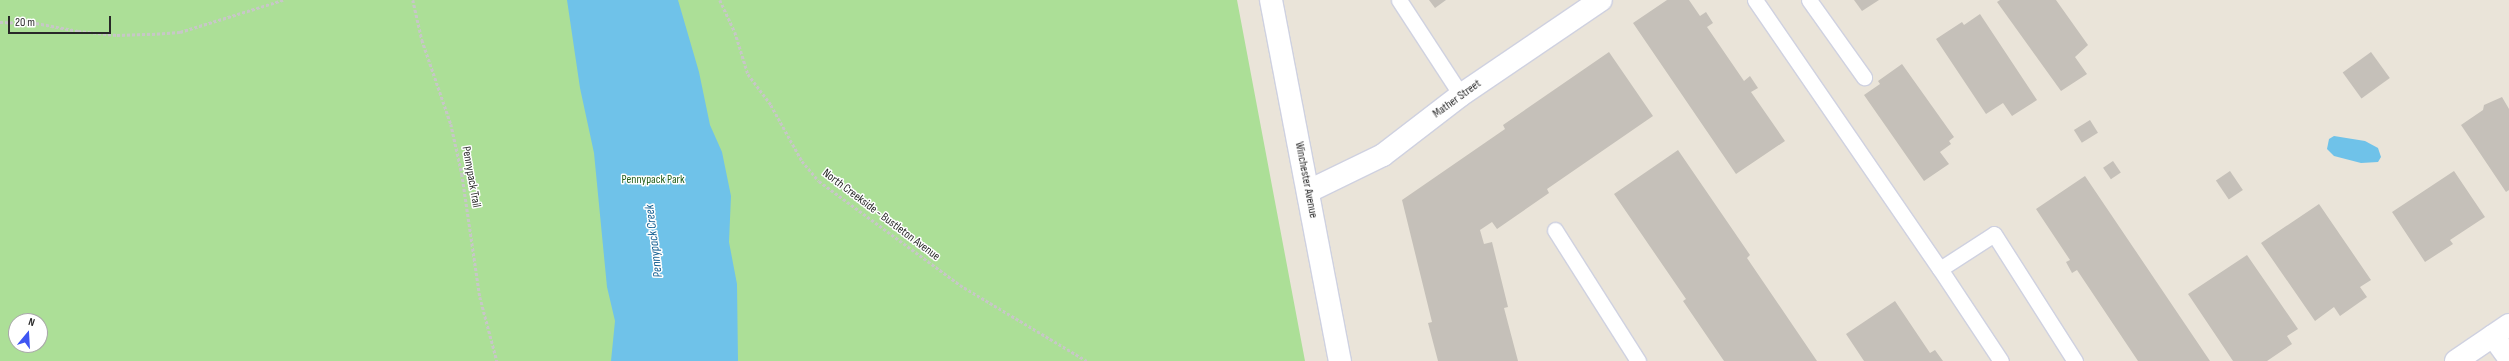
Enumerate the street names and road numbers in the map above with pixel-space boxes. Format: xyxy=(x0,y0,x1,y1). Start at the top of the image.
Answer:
street label: Mather Street xyxy=(1430,77,1484,121)
street label: Winchester Avenue xyxy=(1292,141,1320,219)
street label: Pennypack Trail xyxy=(459,145,483,209)
street label: North Creekside - Bustleton Avenue xyxy=(819,166,943,264)

